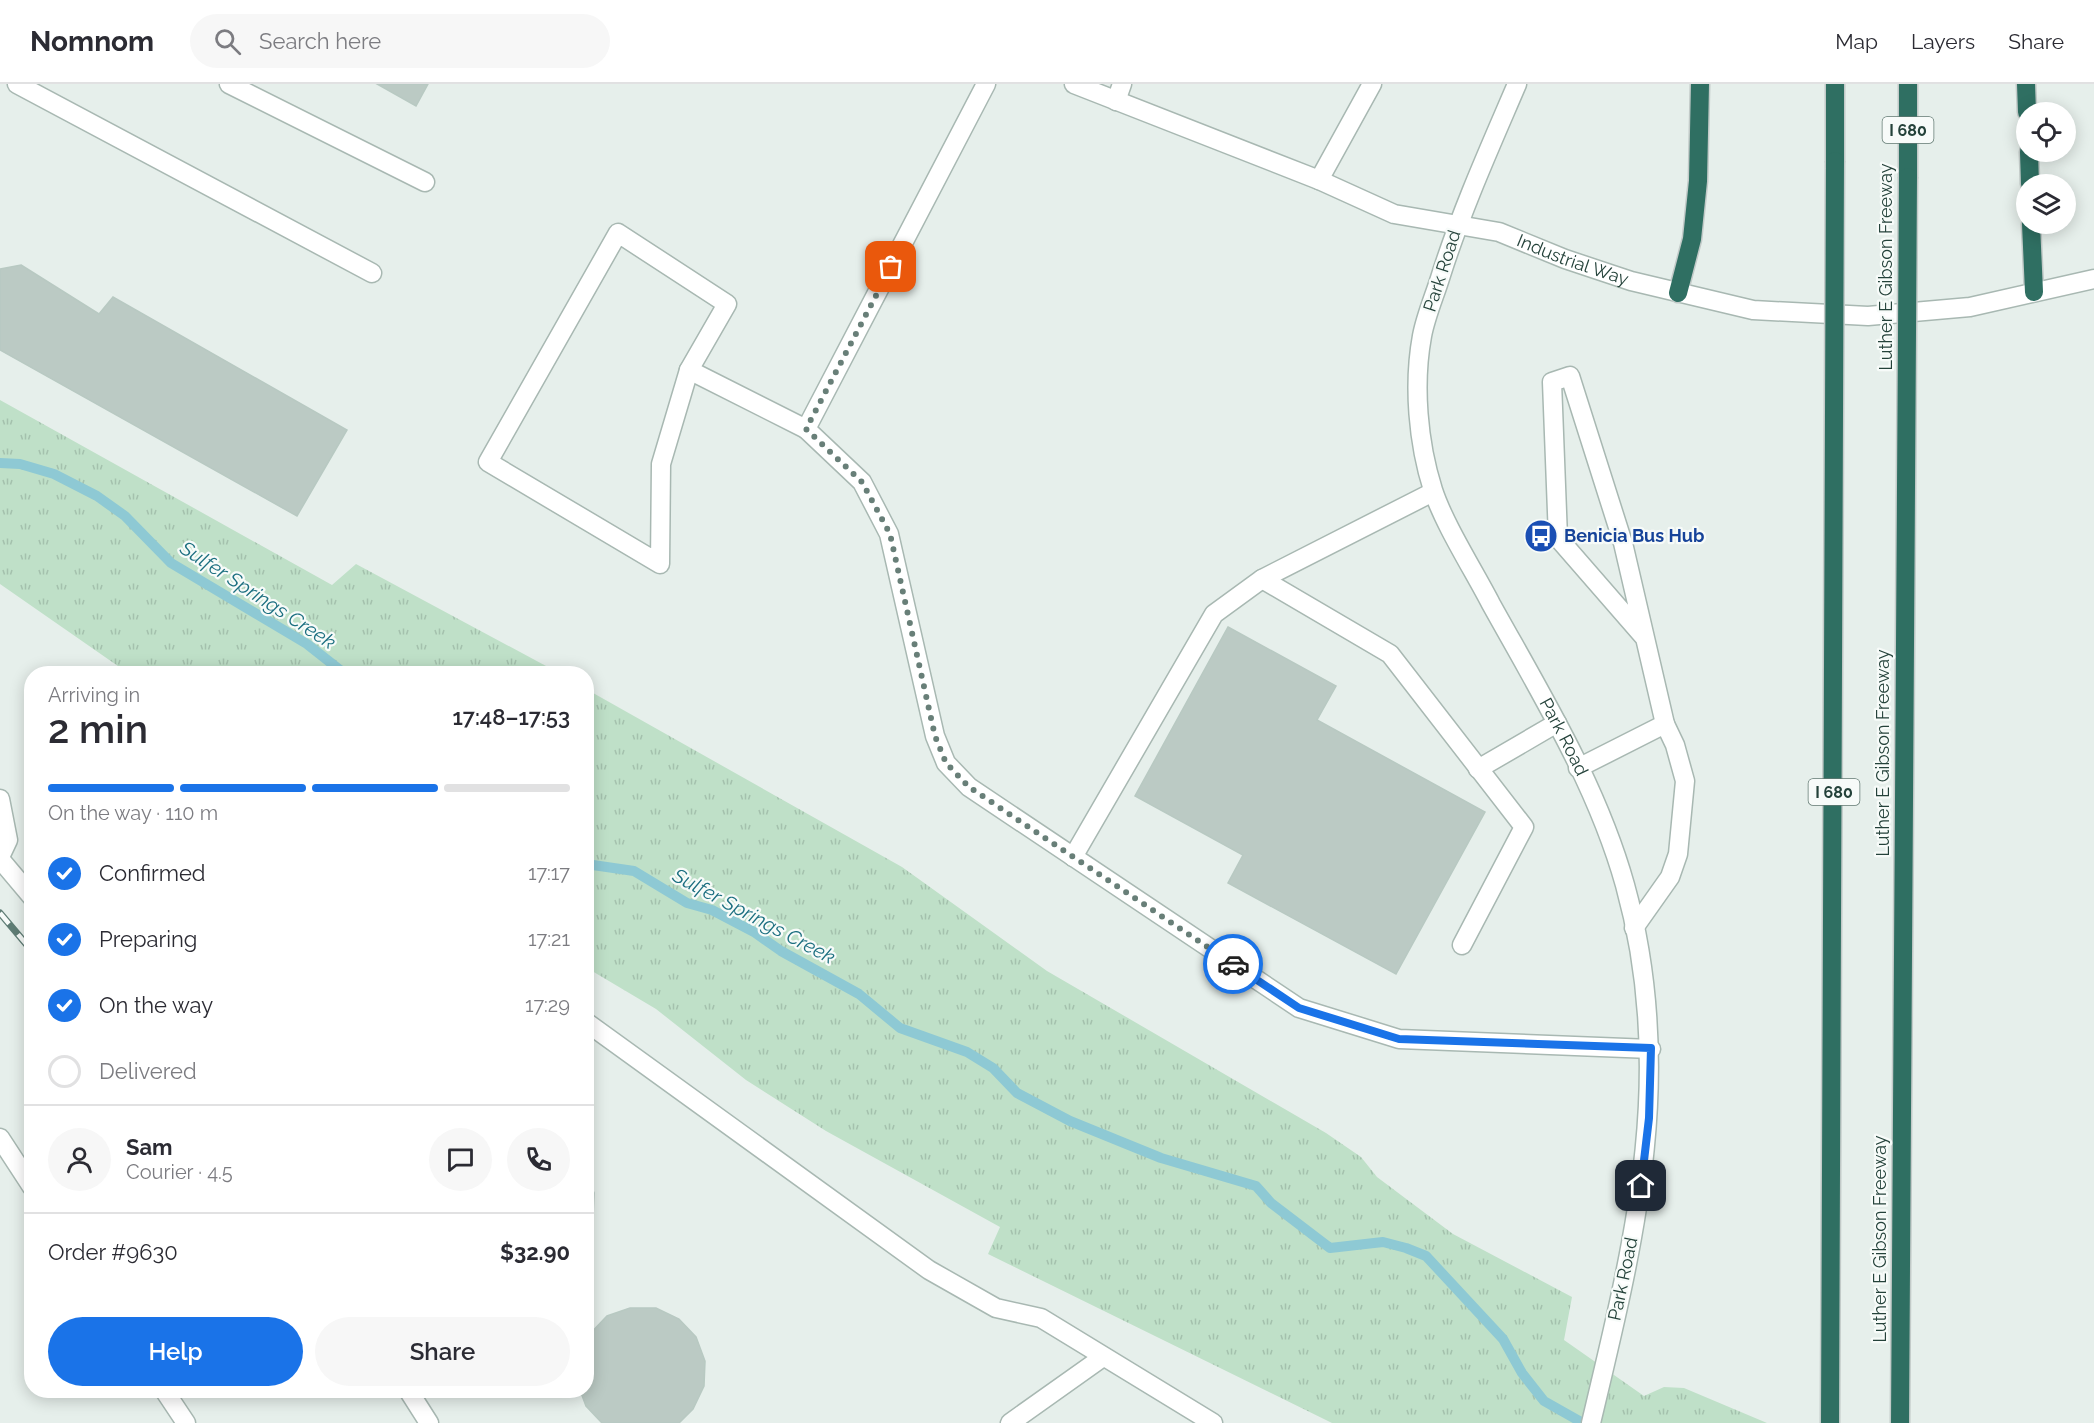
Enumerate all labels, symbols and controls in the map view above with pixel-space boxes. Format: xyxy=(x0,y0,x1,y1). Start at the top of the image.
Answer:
search box xyxy=(190,14,610,68)
text: Nomnom xyxy=(30,25,154,58)
icon: search xyxy=(211,25,244,58)
text: Search here xyxy=(259,28,381,54)
text: Map xyxy=(1835,29,1878,54)
text: Layers xyxy=(1911,29,1975,54)
text: Share xyxy=(2008,29,2064,54)
map controls xyxy=(2016,102,2076,234)
button: locate xyxy=(2016,102,2076,162)
road number: I 680 xyxy=(1882,117,1934,143)
street label: Luther E Gibson Freeway xyxy=(1875,163,1896,371)
button: layers xyxy=(2016,174,2076,234)
street label: Park Road xyxy=(1418,227,1465,314)
street label: Industrial Way xyxy=(1514,230,1632,290)
pin xyxy=(865,241,916,292)
icon: bag xyxy=(874,250,907,283)
bus stop icon: Benicia Bus Hub xyxy=(1523,518,1559,554)
place label: Benicia Bus Hub xyxy=(1564,525,1704,546)
water label: Sulfer Springs Creek xyxy=(175,535,340,654)
street label: Luther E Gibson Freeway xyxy=(1872,649,1893,857)
text: Arriving in xyxy=(48,683,140,707)
street label: Park Road xyxy=(1536,694,1593,779)
text: 17:48–17:53 xyxy=(452,704,570,730)
text: 2 min xyxy=(48,706,148,752)
road number: I 680 xyxy=(1808,779,1860,805)
text: On the way · 110 m xyxy=(48,801,218,825)
icon: check xyxy=(48,857,81,890)
text: Confirmed xyxy=(99,860,206,886)
text: 17:17 xyxy=(528,861,570,885)
water label: Sulfer Springs Creek xyxy=(668,863,840,969)
icon: check xyxy=(48,923,81,956)
text: Preparing xyxy=(99,926,197,952)
text: 17:21 xyxy=(528,927,570,951)
courier xyxy=(1203,934,1263,994)
icon: car xyxy=(1217,948,1250,981)
icon: check xyxy=(48,989,81,1022)
text: On the way xyxy=(99,992,213,1018)
text: 17:29 xyxy=(525,993,570,1017)
text: Delivered xyxy=(99,1058,197,1084)
button: person xyxy=(48,1128,111,1191)
button: chat xyxy=(429,1128,492,1191)
button: phone xyxy=(507,1128,570,1191)
text: Sam xyxy=(126,1134,173,1160)
street label: Luther E Gibson Freeway xyxy=(1869,1135,1890,1343)
text: Courier · 4.5 xyxy=(126,1160,233,1184)
pin xyxy=(1615,1160,1666,1211)
icon: home xyxy=(1624,1169,1657,1202)
street label: Park Road xyxy=(1603,1235,1642,1322)
text: Order #9630 xyxy=(48,1239,178,1265)
text: $32.90 xyxy=(500,1239,570,1265)
button: Help xyxy=(48,1317,303,1386)
button: Share xyxy=(315,1317,570,1386)

